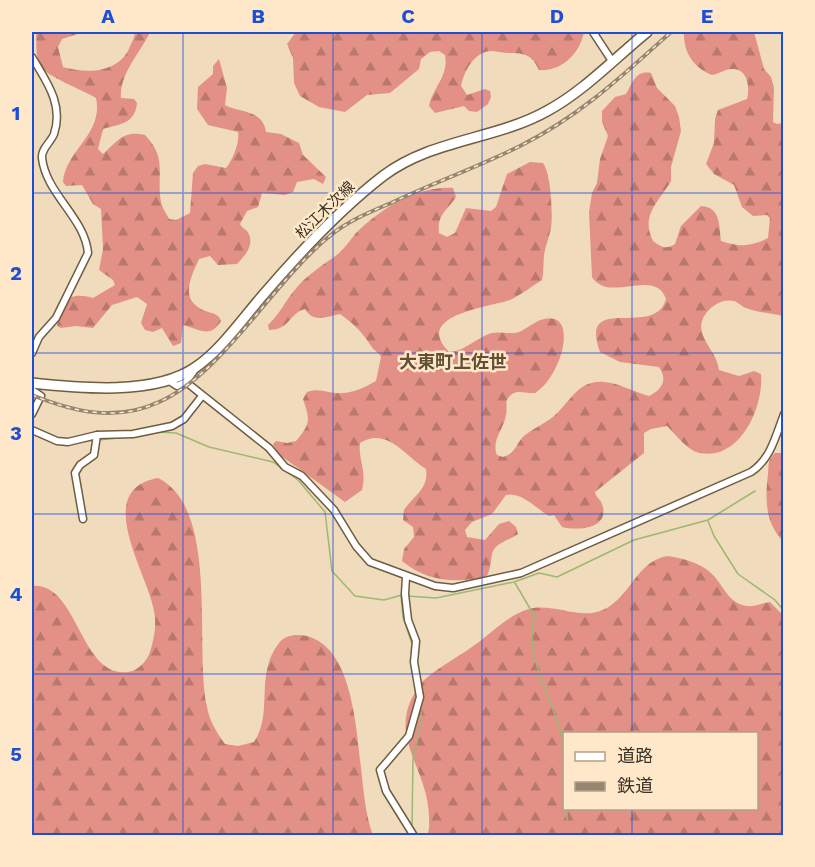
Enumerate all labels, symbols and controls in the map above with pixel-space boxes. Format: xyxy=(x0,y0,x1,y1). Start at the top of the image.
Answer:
text: A xyxy=(101,4,115,28)
text: B xyxy=(251,4,265,28)
text: C xyxy=(401,4,415,28)
text: D xyxy=(550,4,564,28)
text: E xyxy=(701,4,713,28)
text: 1 xyxy=(12,101,20,125)
street label: 松江木次線 xyxy=(292,177,358,243)
text: 2 xyxy=(10,261,22,285)
district label: 大東町上佐世 xyxy=(399,351,507,372)
text: 3 xyxy=(10,421,22,445)
text: 4 xyxy=(10,582,23,606)
legend xyxy=(563,732,758,810)
text: 5 xyxy=(10,742,22,766)
text: 道路 xyxy=(617,745,653,766)
text: 鉄道 xyxy=(617,775,653,796)

